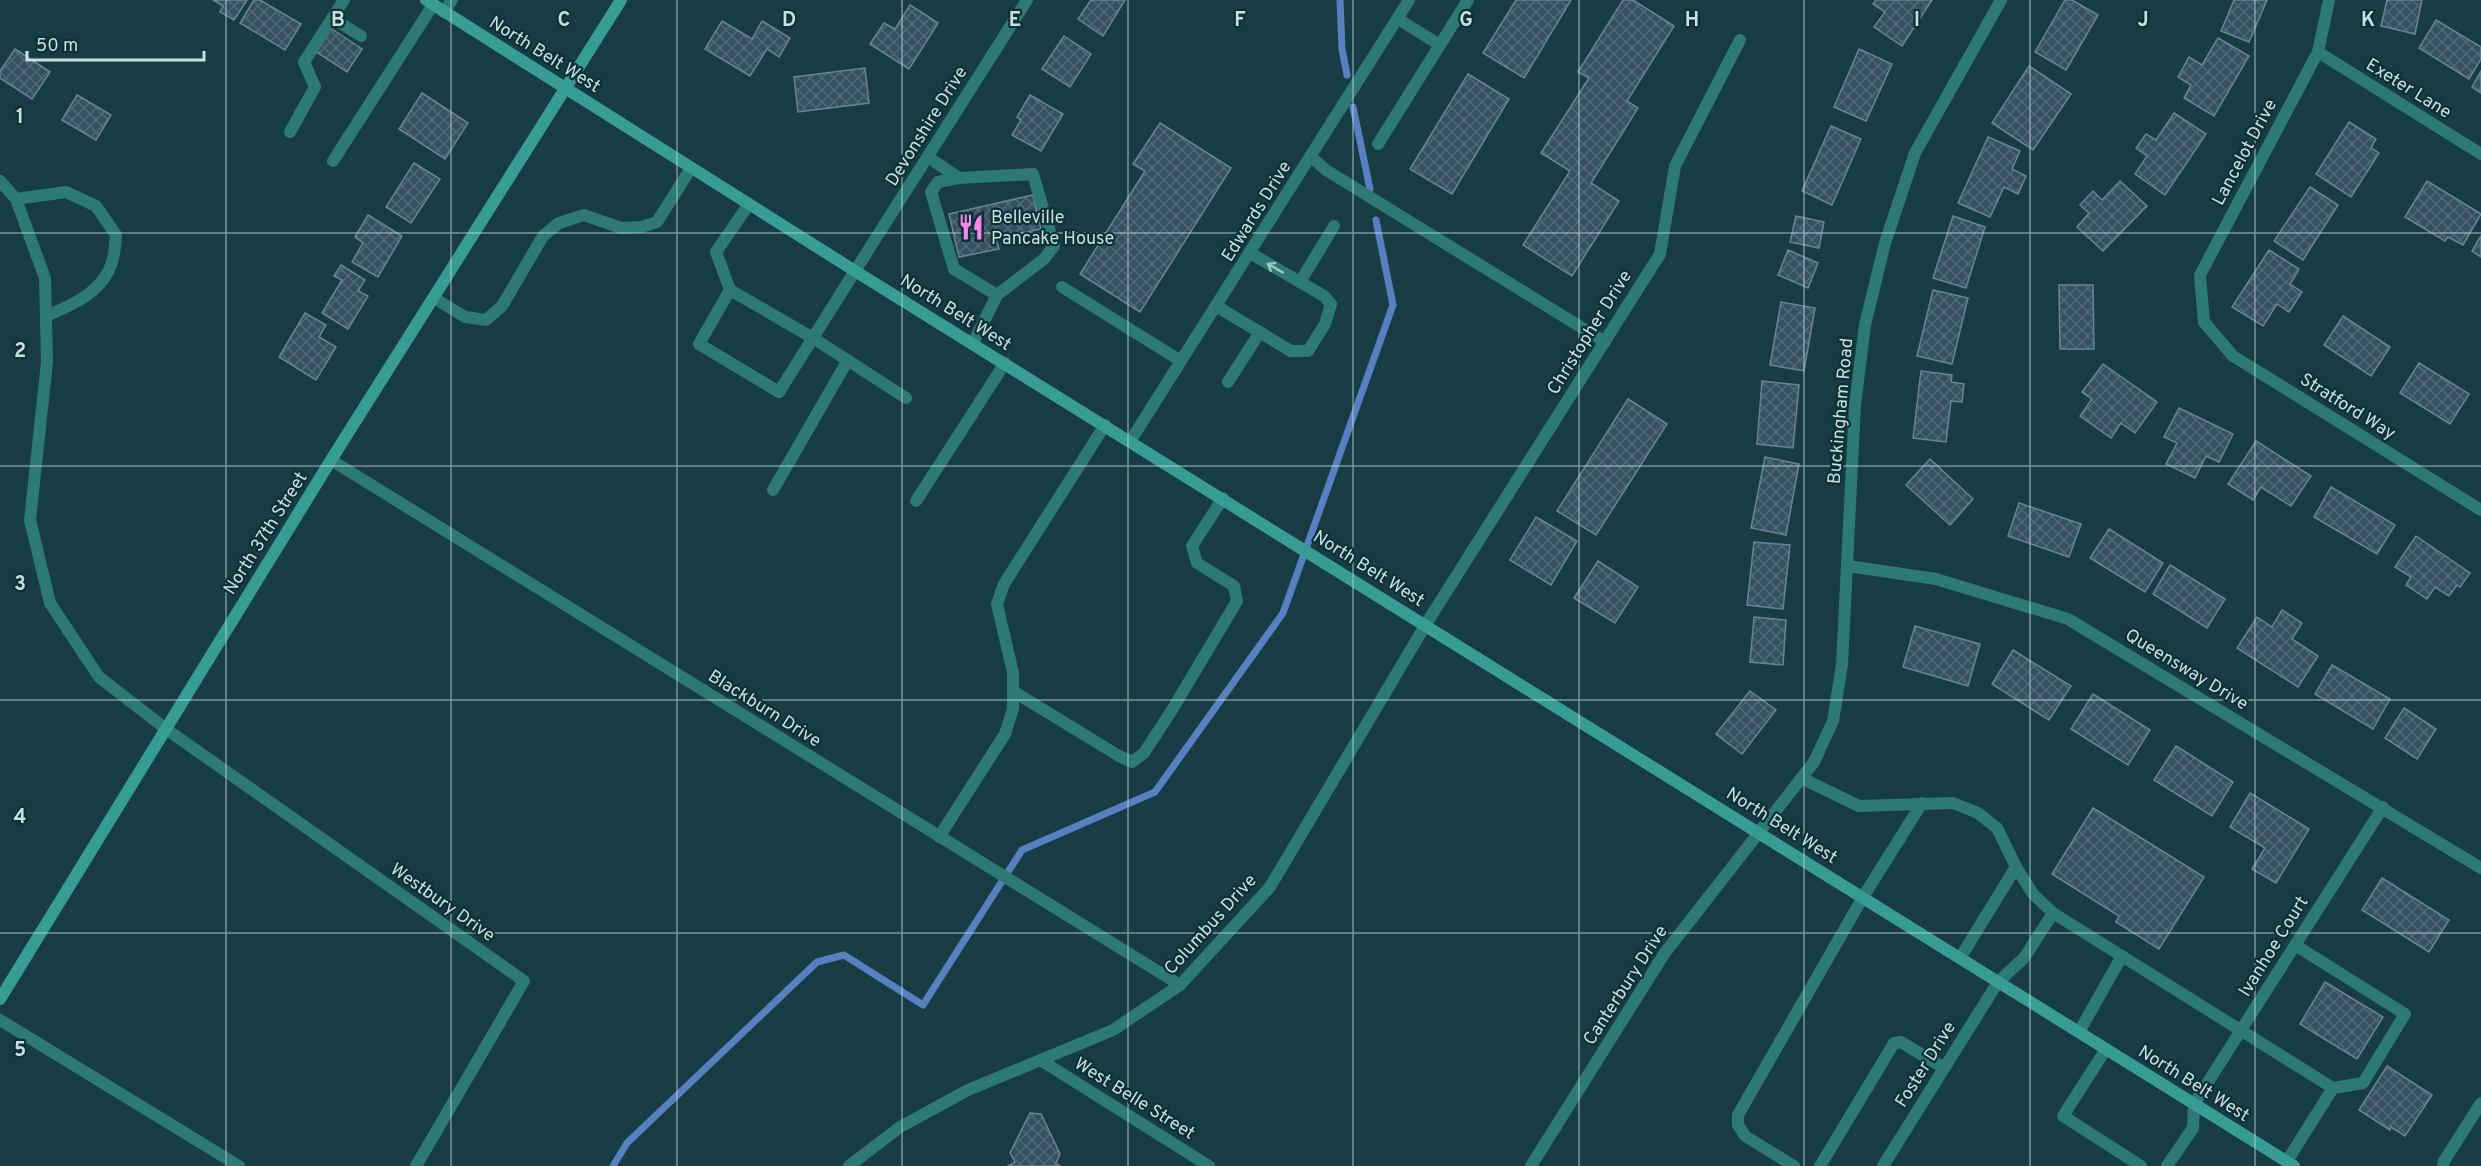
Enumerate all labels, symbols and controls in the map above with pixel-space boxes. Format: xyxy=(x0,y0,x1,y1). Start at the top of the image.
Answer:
text: B xyxy=(331,8,345,34)
text: C xyxy=(558,8,570,34)
text: D xyxy=(782,8,796,34)
text: E xyxy=(1009,8,1021,34)
text: F xyxy=(1234,8,1246,34)
text: G xyxy=(1459,8,1473,34)
text: H xyxy=(1685,8,1699,34)
text: I xyxy=(1914,8,1920,34)
text: J xyxy=(2137,8,2149,34)
text: K xyxy=(2361,8,2375,34)
street label: North Belt West xyxy=(484,12,604,99)
scale bar xyxy=(27,24,204,62)
text: 50 m xyxy=(36,35,78,58)
street label: Exeter Lane xyxy=(2361,54,2455,125)
street label: Devonshire Drive xyxy=(881,63,973,191)
street label: Lancelot Drive xyxy=(2208,96,2283,210)
text: 1 xyxy=(16,105,24,131)
street label: Edwards Drive xyxy=(1217,157,1297,267)
place label: Belleville Pancake House xyxy=(991,207,1114,251)
restaurant icon: Belleville Pancake House xyxy=(956,212,986,242)
one-way arrow xyxy=(1267,261,1284,273)
street label: Christopher Drive xyxy=(1543,266,1638,399)
street label: North Belt West xyxy=(895,270,1015,357)
street label: Buckingham Road xyxy=(1824,337,1859,485)
text: 2 xyxy=(14,339,26,365)
street label: Stratford Way xyxy=(2295,369,2399,446)
street label: North 37th Street xyxy=(219,468,313,600)
street label: North Belt West xyxy=(1308,526,1428,613)
text: 3 xyxy=(14,572,26,598)
street label: Queensway Drive xyxy=(2120,624,2252,716)
street label: Blackburn Drive xyxy=(703,665,825,753)
street label: North Belt West xyxy=(1721,783,1841,870)
text: 4 xyxy=(14,805,26,831)
street label: Westbury Drive xyxy=(385,859,499,948)
street label: Columbus Drive xyxy=(1160,870,1262,980)
street label: Ivanhoe Court xyxy=(2234,892,2314,1001)
street label: Canterbury Drive xyxy=(1579,921,1674,1050)
street label: Foster Drive xyxy=(1891,1017,1962,1112)
text: 5 xyxy=(14,1038,26,1064)
street label: North Belt West xyxy=(2133,1041,2253,1128)
street label: West Belle Street xyxy=(1070,1053,1199,1146)

